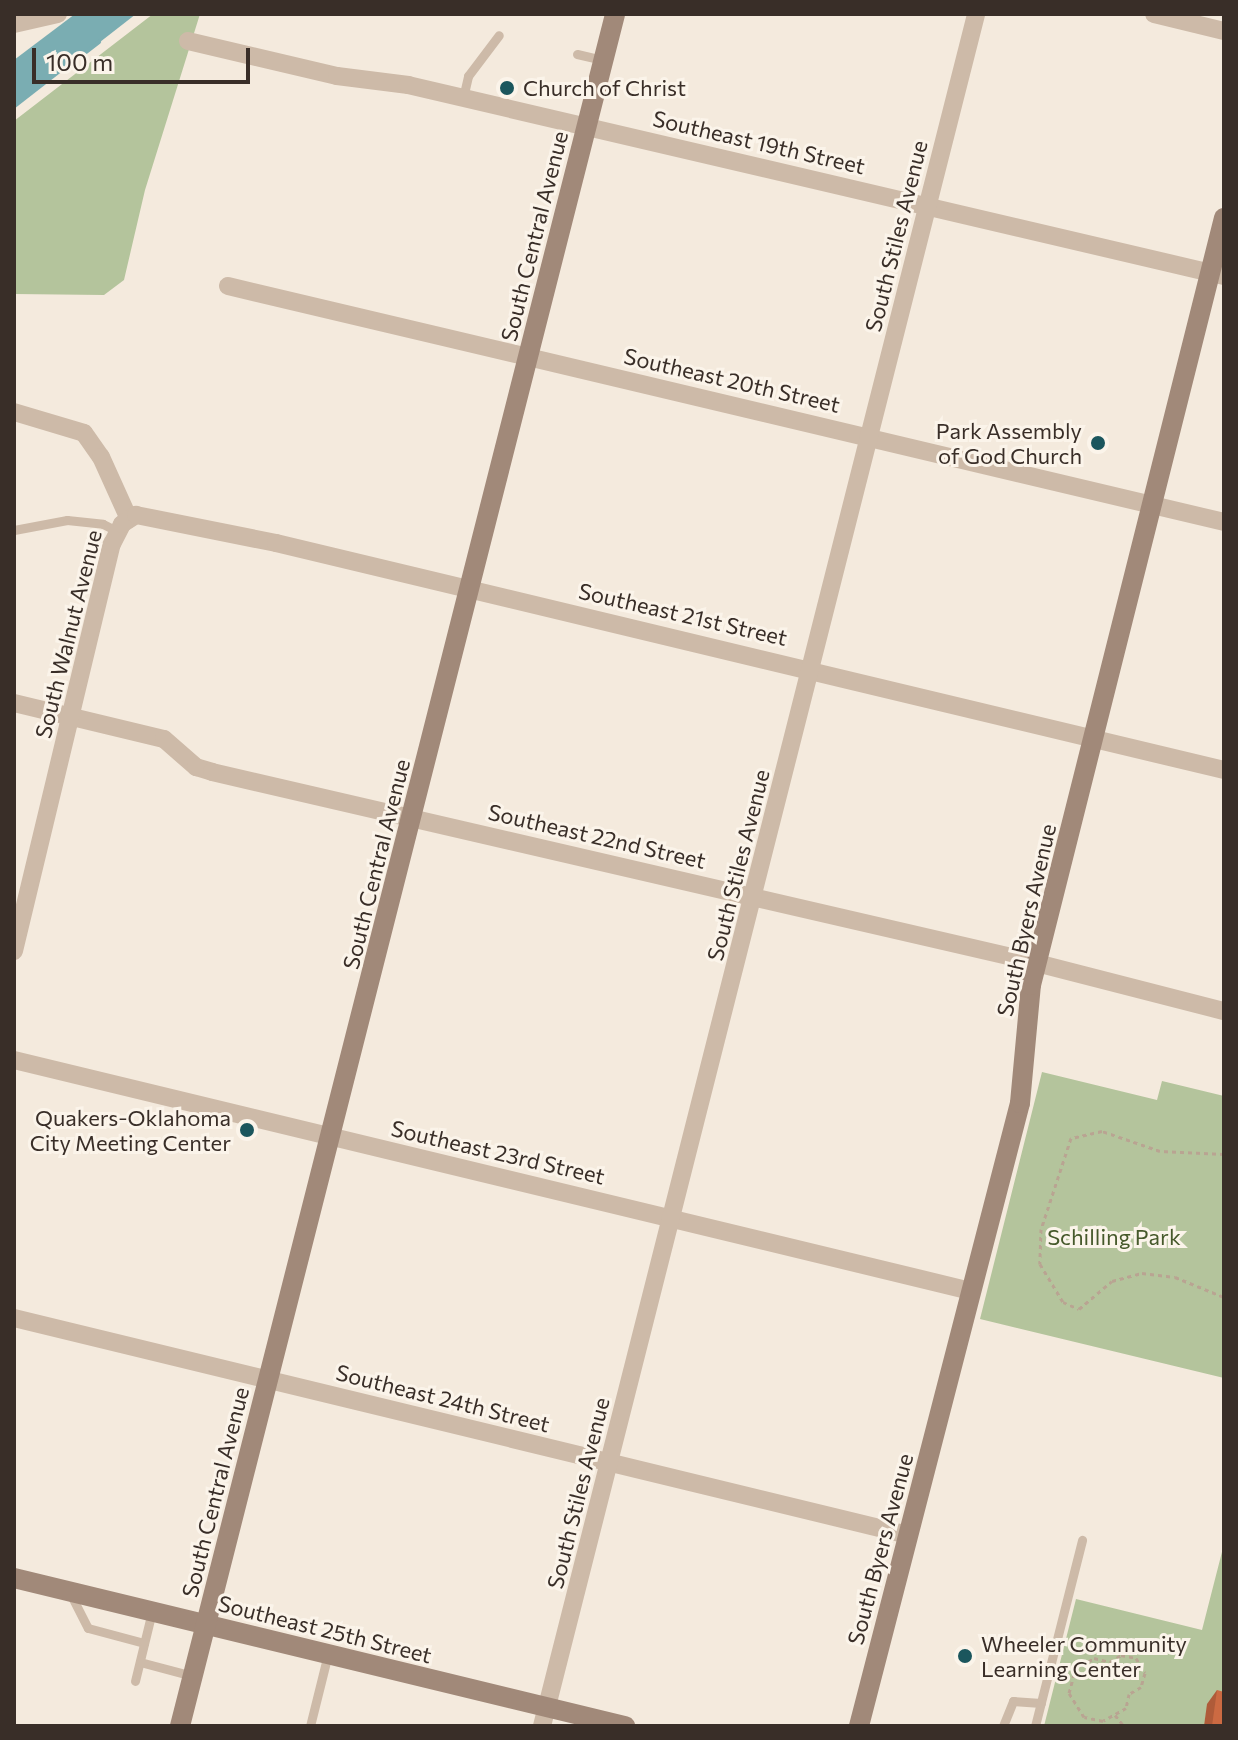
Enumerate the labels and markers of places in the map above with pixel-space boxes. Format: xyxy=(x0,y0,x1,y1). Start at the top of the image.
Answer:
place label: Church of Christ xyxy=(523,75,686,101)
marker: Church of Christ xyxy=(498,79,516,97)
place label: Park Assembly of God Church xyxy=(936,417,1082,468)
marker: Park Assembly of God Church xyxy=(1089,434,1107,452)
place label: Quakers-Oklahoma City Meeting Center xyxy=(30,1104,231,1156)
marker: Quakers-Oklahoma City Meeting Center xyxy=(238,1121,256,1139)
place label: Wheeler Community Learning Center xyxy=(981,1630,1187,1682)
marker: Wheeler Community Learning Center xyxy=(956,1647,974,1665)

